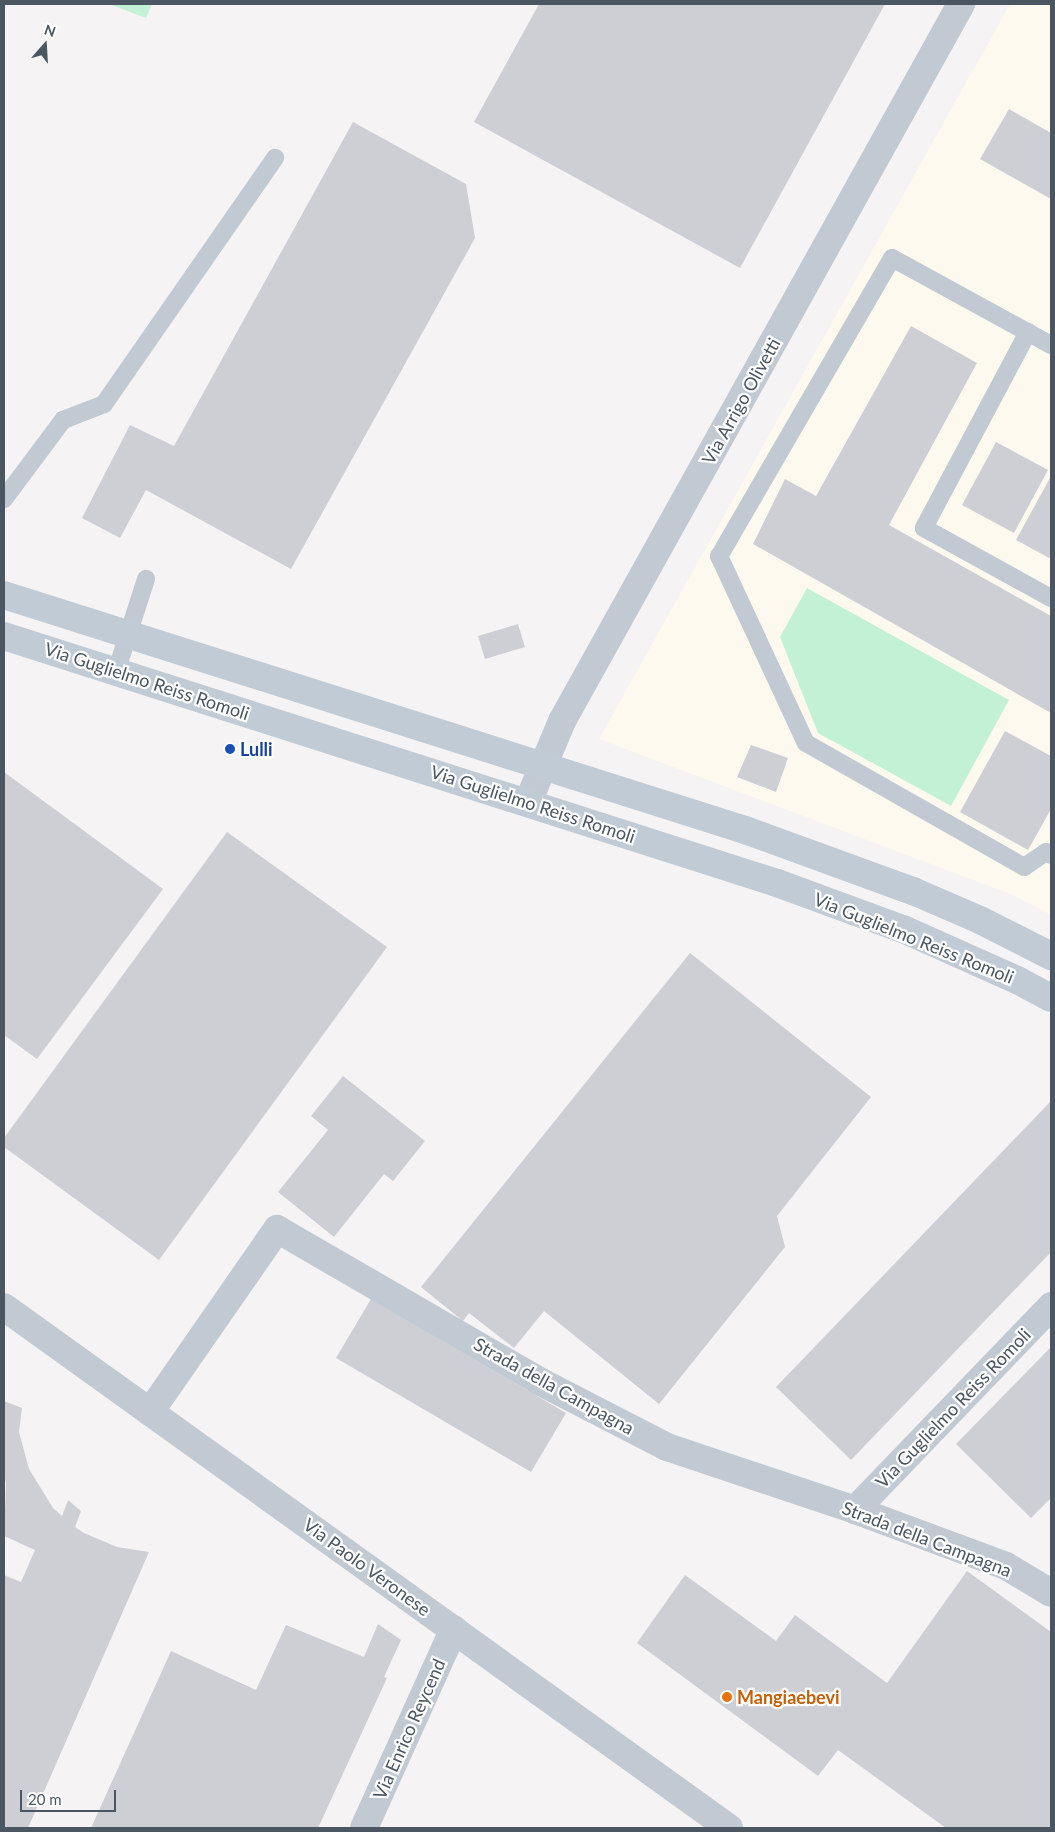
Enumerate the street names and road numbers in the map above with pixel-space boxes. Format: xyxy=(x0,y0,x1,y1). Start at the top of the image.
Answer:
street label: Via Arrigo Olivetti xyxy=(697,334,785,468)
street label: Via Guglielmo Reiss Romoli xyxy=(42,638,252,724)
street label: Via Guglielmo Reiss Romoli xyxy=(428,761,638,847)
street label: Via Guglielmo Reiss Romoli xyxy=(811,888,1017,988)
street label: Via Guglielmo Reiss Romoli xyxy=(871,1324,1035,1492)
street label: Strada della Campagna xyxy=(470,1333,638,1439)
street label: Strada della Campagna xyxy=(839,1497,1015,1581)
street label: Via Paolo Veronese xyxy=(299,1513,435,1621)
street label: Via Enrico Reycend xyxy=(368,1655,450,1803)

